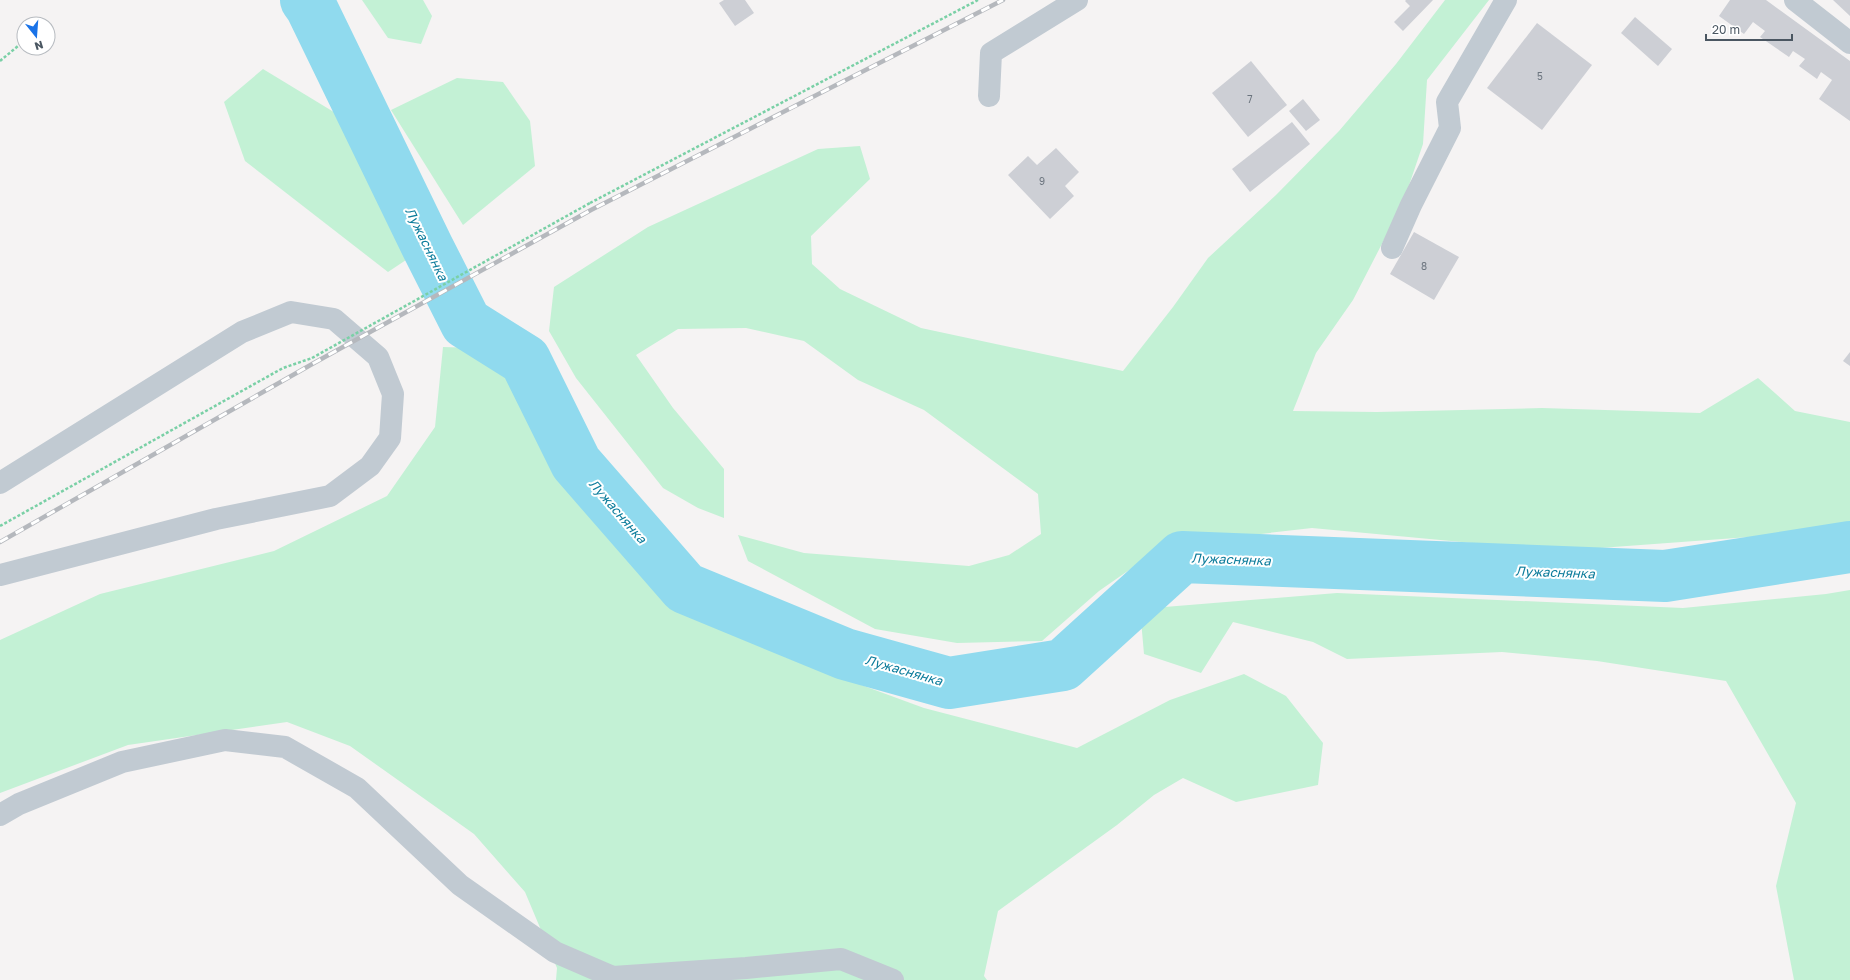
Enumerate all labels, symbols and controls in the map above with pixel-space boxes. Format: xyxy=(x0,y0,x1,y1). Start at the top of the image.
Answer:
north arrow xyxy=(16,16,56,56)
scale bar xyxy=(1706,16,1792,42)
text: 20 m xyxy=(1712,22,1740,37)
text: N xyxy=(33,39,45,53)
house number: 5 xyxy=(1537,70,1543,82)
house number: 7 xyxy=(1247,93,1253,105)
house number: 9 xyxy=(1039,175,1045,187)
water label: Лужаснянка xyxy=(402,205,452,284)
house number: 8 xyxy=(1421,260,1427,272)
water label: Лужаснянка xyxy=(586,476,650,547)
water label: Лужаснянка xyxy=(1191,550,1272,568)
water label: Лужаснянка xyxy=(1515,563,1596,581)
water label: Лужаснянка xyxy=(864,651,945,689)

